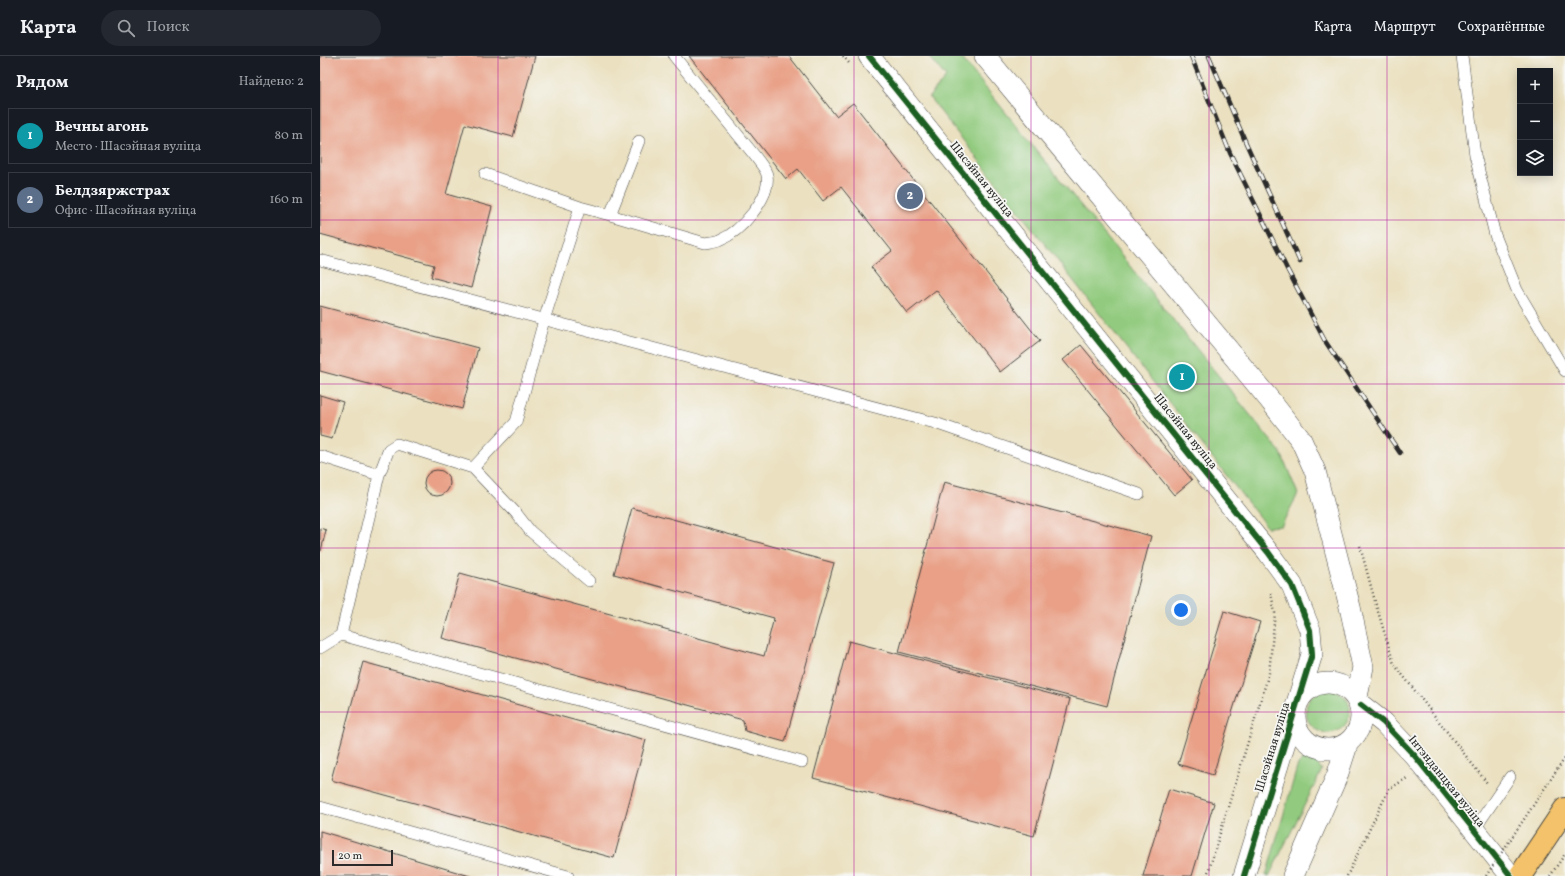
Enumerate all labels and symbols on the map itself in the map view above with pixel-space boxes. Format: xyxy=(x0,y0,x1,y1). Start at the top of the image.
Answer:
street label: Шасэйная вуліца xyxy=(946,138,1017,221)
pin: 2 xyxy=(897,181,923,211)
pin: 1 xyxy=(1169,362,1195,392)
street label: Шасэйная вуліца xyxy=(1150,390,1221,473)
your location xyxy=(1171,600,1191,620)
street label: Шасэйная вуліца xyxy=(1252,700,1294,794)
street label: Інтэнданцкая вуліца xyxy=(1404,732,1488,831)
scale bar xyxy=(332,848,393,867)

